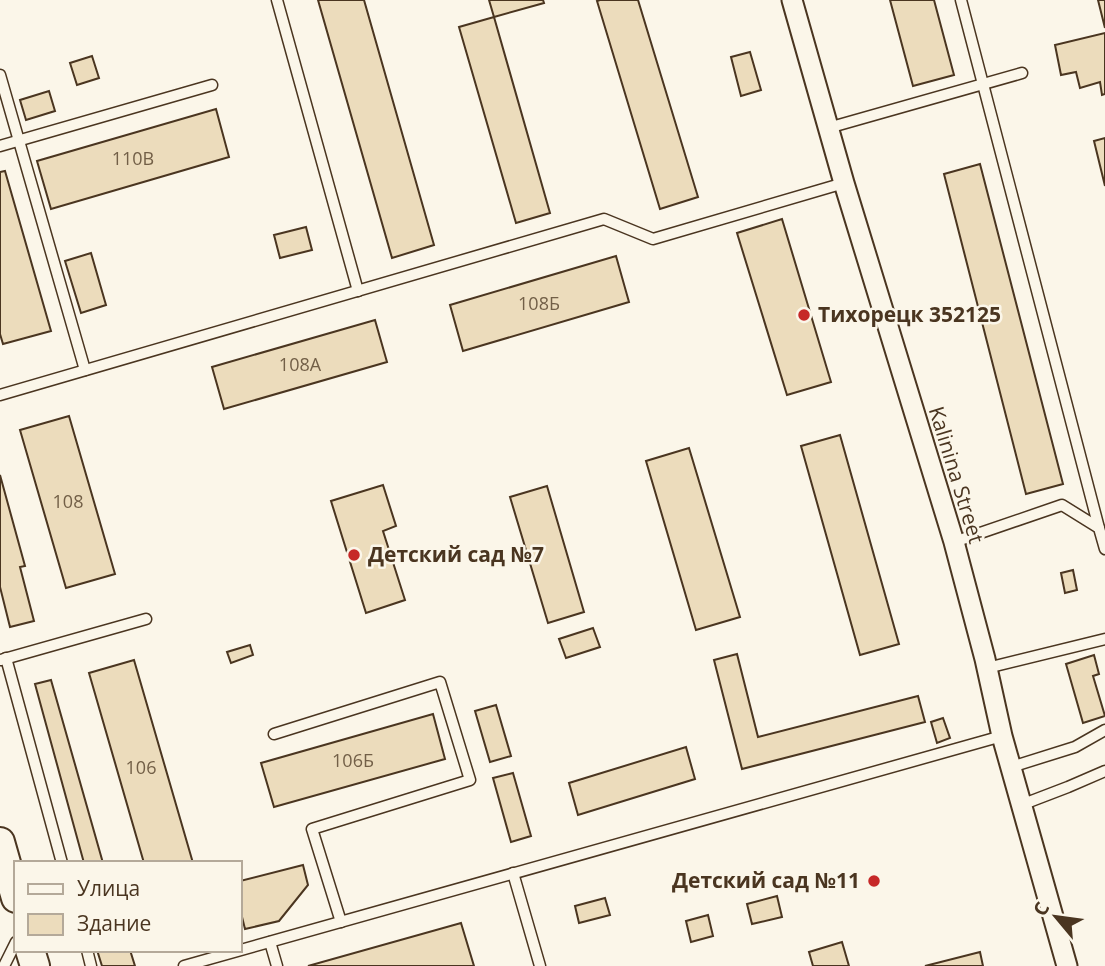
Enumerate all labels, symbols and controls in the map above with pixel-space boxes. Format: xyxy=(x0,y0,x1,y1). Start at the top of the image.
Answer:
house number: 110В xyxy=(112,146,154,170)
house number: 108Б xyxy=(518,291,560,315)
place label: Тихорецк 352125 xyxy=(818,300,1001,328)
marker: Тихорецк 352125 xyxy=(796,307,812,323)
house number: 108А xyxy=(279,352,322,376)
street label: Kalinina Street xyxy=(923,403,991,547)
house number: 108 xyxy=(53,489,83,513)
place label: Детский сад №7 xyxy=(368,540,544,568)
marker: Детский сад №7 xyxy=(346,547,362,563)
house number: 106Б xyxy=(332,748,374,772)
house number: 106 xyxy=(126,755,156,779)
legend xyxy=(14,861,242,952)
place label: Детский сад №11 xyxy=(672,866,860,894)
marker: Детский сад №11 xyxy=(866,873,882,889)
text: Улица xyxy=(77,874,140,902)
north arrow xyxy=(1021,882,1091,952)
text: С xyxy=(1027,897,1055,920)
text: Здание xyxy=(77,909,151,937)

